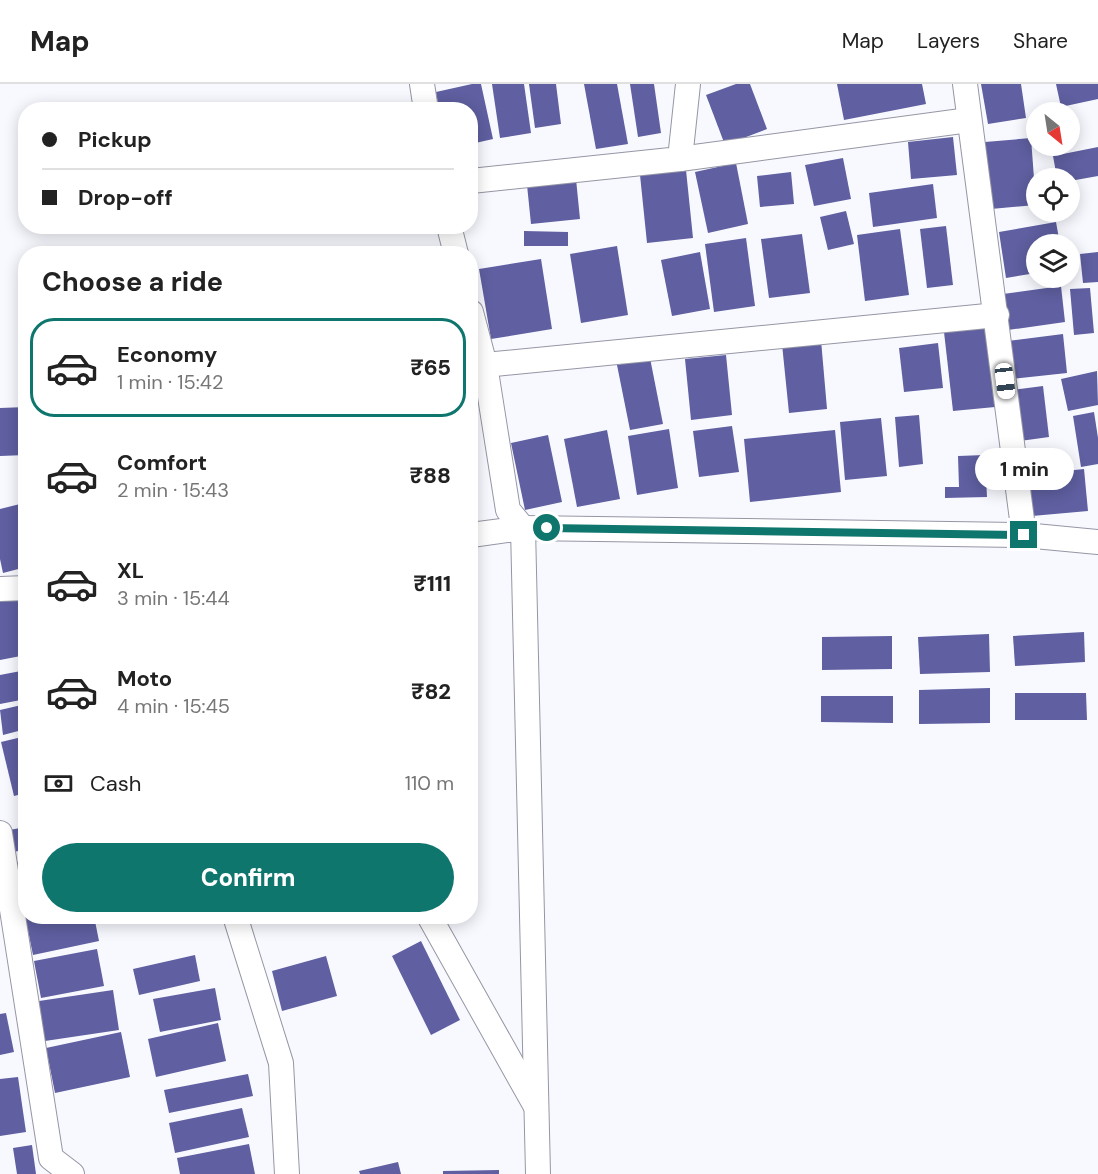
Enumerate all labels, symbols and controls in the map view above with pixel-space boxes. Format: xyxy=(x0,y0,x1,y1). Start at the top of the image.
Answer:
text: Map xyxy=(30,23,90,60)
text: Map xyxy=(842,27,884,55)
text: Layers xyxy=(917,27,980,55)
text: Share xyxy=(1013,27,1068,55)
north arrow xyxy=(1026,102,1080,156)
map controls xyxy=(1026,102,1080,288)
text: Pickup xyxy=(78,125,152,154)
button: locate xyxy=(1026,168,1080,222)
text: Drop-off xyxy=(78,183,173,212)
button: layers xyxy=(1026,234,1080,288)
text: Choose a ride xyxy=(42,264,223,299)
text: Economy xyxy=(117,340,217,369)
icon: car xyxy=(45,341,99,395)
text: ₹65 xyxy=(410,353,451,382)
car xyxy=(994,362,1016,400)
text: 1 min · 15:42 xyxy=(117,369,223,395)
text: Comfort xyxy=(117,448,207,477)
callout: 1 min xyxy=(974,448,1074,490)
icon: car xyxy=(45,449,99,503)
text: 1 min xyxy=(1000,456,1049,482)
text: ₹88 xyxy=(410,461,451,490)
text: 2 min · 15:43 xyxy=(117,477,229,503)
route start xyxy=(533,514,560,541)
route end xyxy=(1010,521,1037,548)
text: XL xyxy=(117,556,144,585)
icon: car xyxy=(45,557,99,611)
text: ₹111 xyxy=(413,569,451,598)
text: 3 min · 15:44 xyxy=(117,585,230,611)
text: Moto xyxy=(117,664,172,693)
icon: car xyxy=(45,665,99,719)
text: ₹82 xyxy=(411,677,451,706)
text: 4 min · 15:45 xyxy=(117,693,230,719)
icon: cash xyxy=(42,767,75,800)
text: Cash xyxy=(90,769,141,798)
text: 110 m xyxy=(405,770,454,796)
button: Confirm xyxy=(42,843,454,912)

